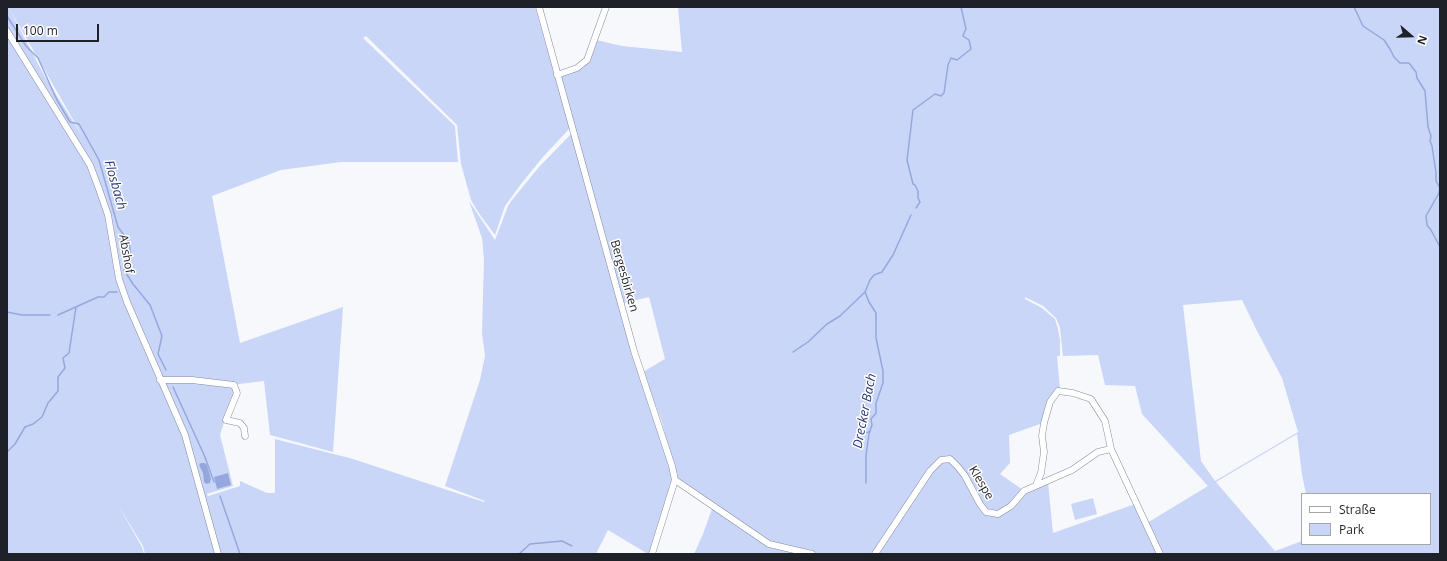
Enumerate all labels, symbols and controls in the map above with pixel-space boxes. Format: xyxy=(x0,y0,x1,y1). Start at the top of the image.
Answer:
scale bar xyxy=(18,16,101,42)
north arrow xyxy=(1391,16,1431,56)
text: 100 m xyxy=(23,22,58,39)
text: N xyxy=(1414,33,1431,47)
water label: Flosbach xyxy=(101,159,129,211)
street label: Abshof xyxy=(116,233,136,275)
street label: Bergesbirken xyxy=(607,238,641,314)
water label: Drecker Bach xyxy=(850,372,880,450)
street label: Klespe xyxy=(965,463,997,503)
legend xyxy=(1301,493,1431,545)
text: Straße xyxy=(1339,501,1376,518)
text: Park xyxy=(1339,521,1364,538)

